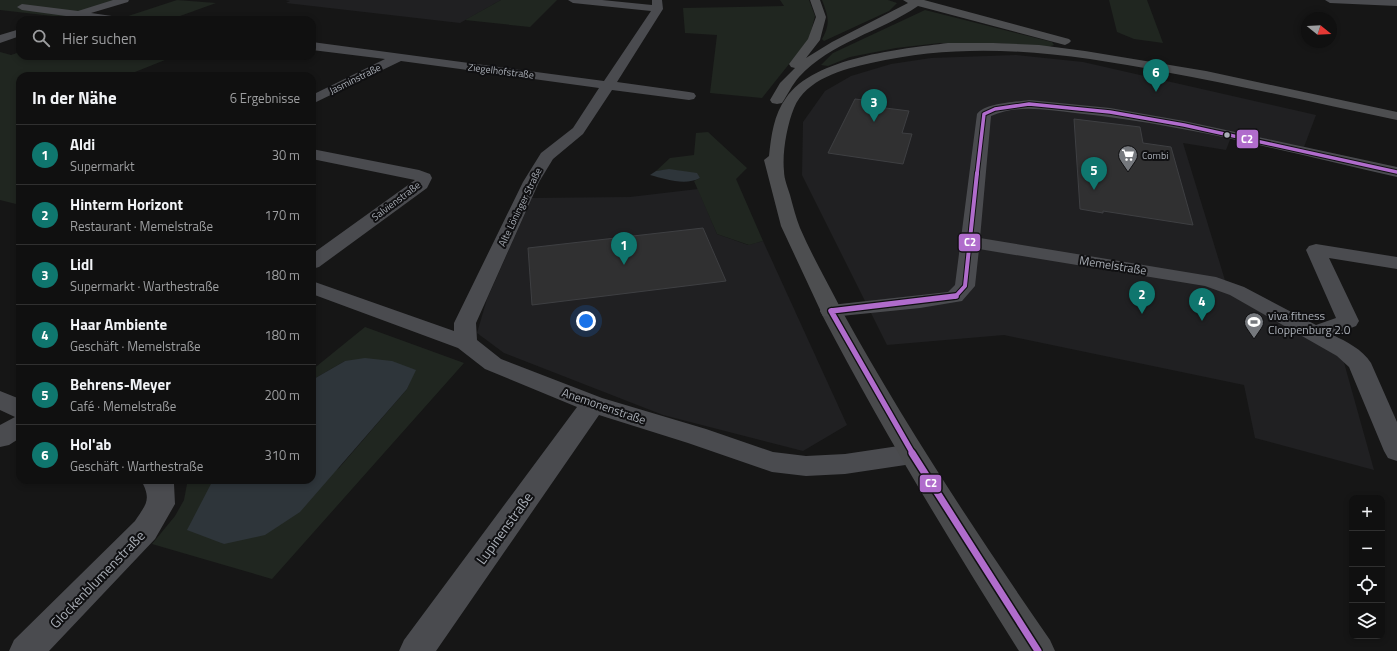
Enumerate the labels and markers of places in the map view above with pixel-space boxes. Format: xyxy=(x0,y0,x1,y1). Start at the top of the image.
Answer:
pin: 6 xyxy=(1143,59,1169,92)
pin: 3 xyxy=(861,89,887,122)
unlabelled marker xyxy=(1222,130,1232,140)
supermarket icon: Combi xyxy=(1117,144,1139,172)
place label: Combi xyxy=(1142,148,1168,163)
pin: 5 xyxy=(1081,157,1107,190)
pin: 1 xyxy=(611,232,637,265)
pin: 2 xyxy=(1129,281,1155,314)
pin: 4 xyxy=(1189,288,1215,321)
place label: viva fitness Cloppenburg 2.0 xyxy=(1268,306,1351,339)
sports icon: viva fitness Cloppenburg 2.0 xyxy=(1243,311,1265,339)

